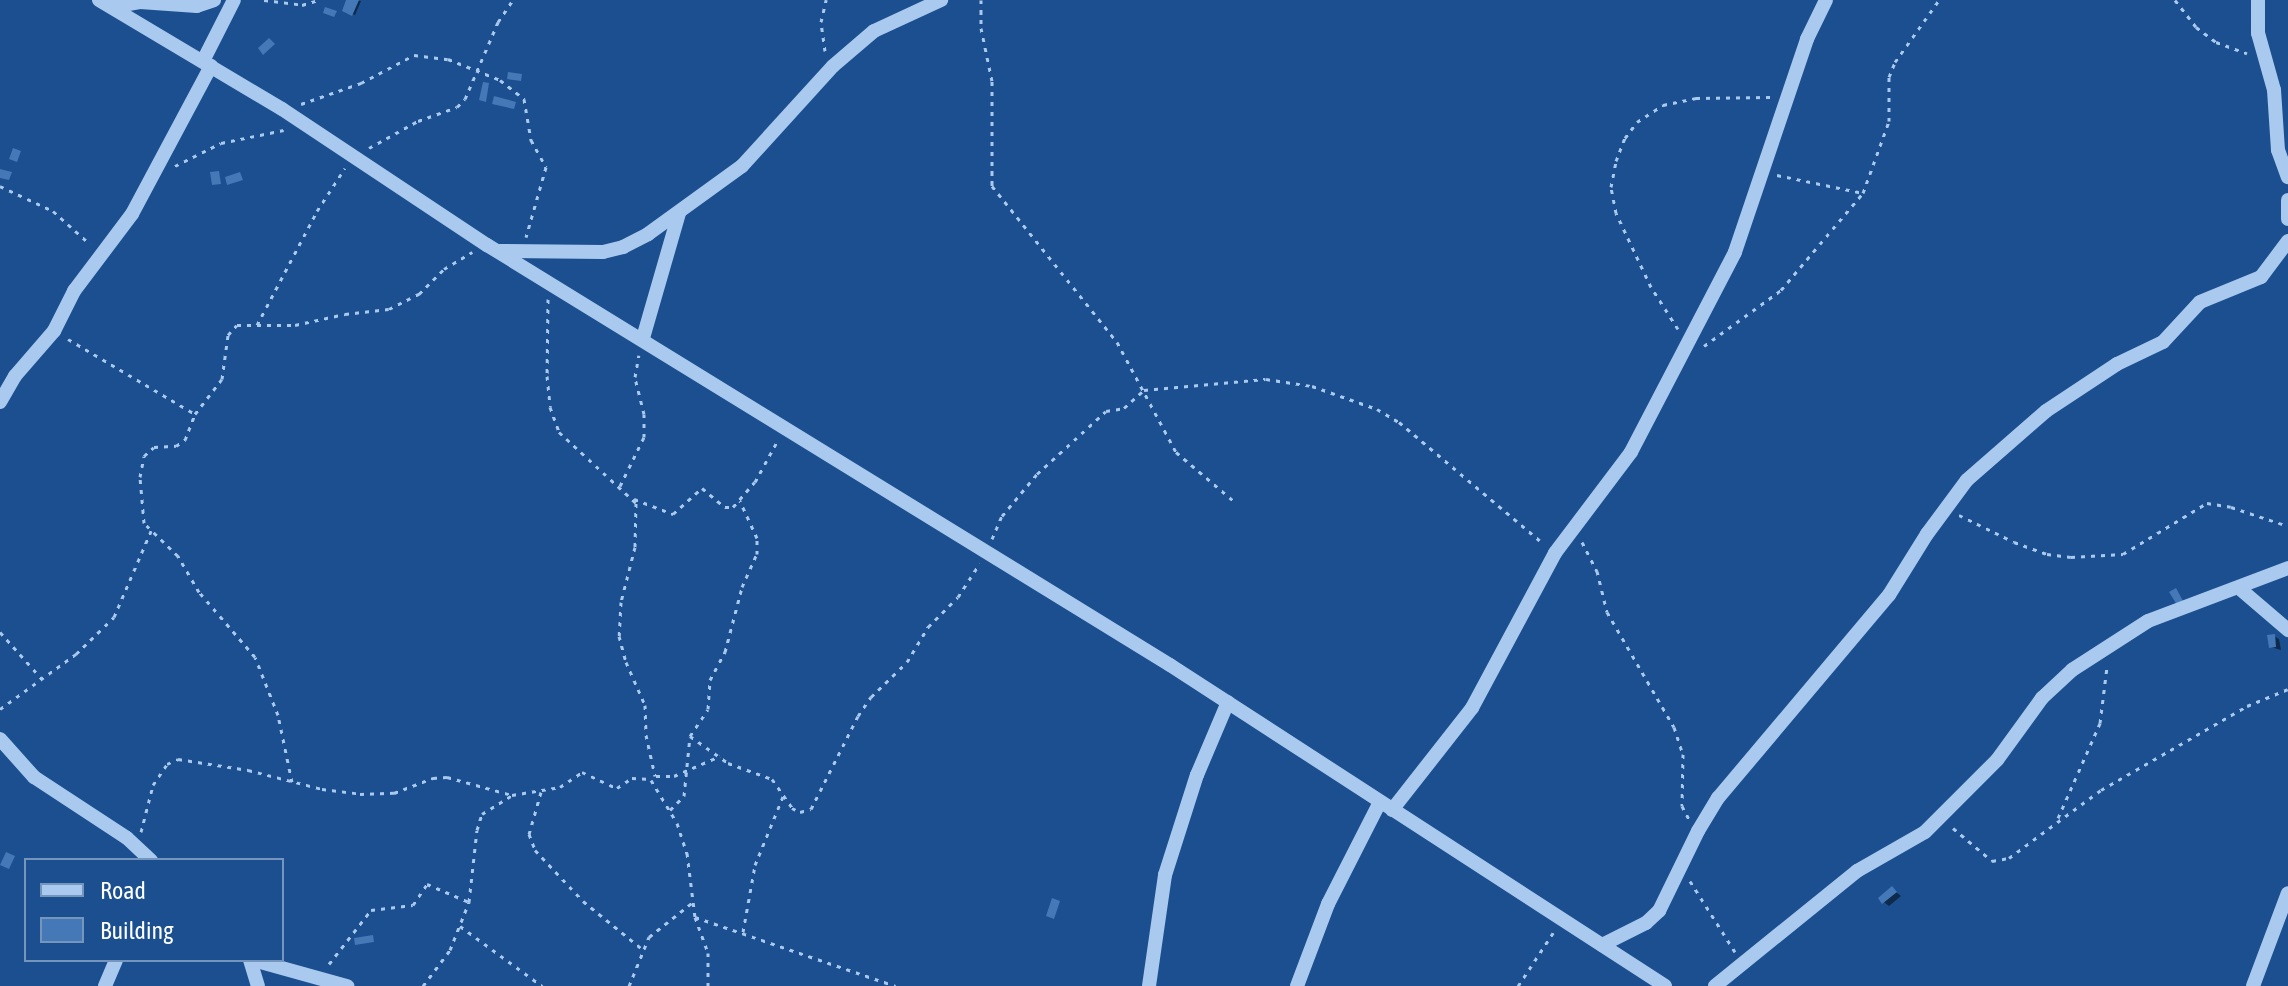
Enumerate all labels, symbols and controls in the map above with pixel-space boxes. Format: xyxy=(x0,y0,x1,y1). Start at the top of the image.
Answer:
legend xyxy=(24,858,284,962)
text: Road xyxy=(100,877,146,904)
text: Building xyxy=(100,917,173,944)

